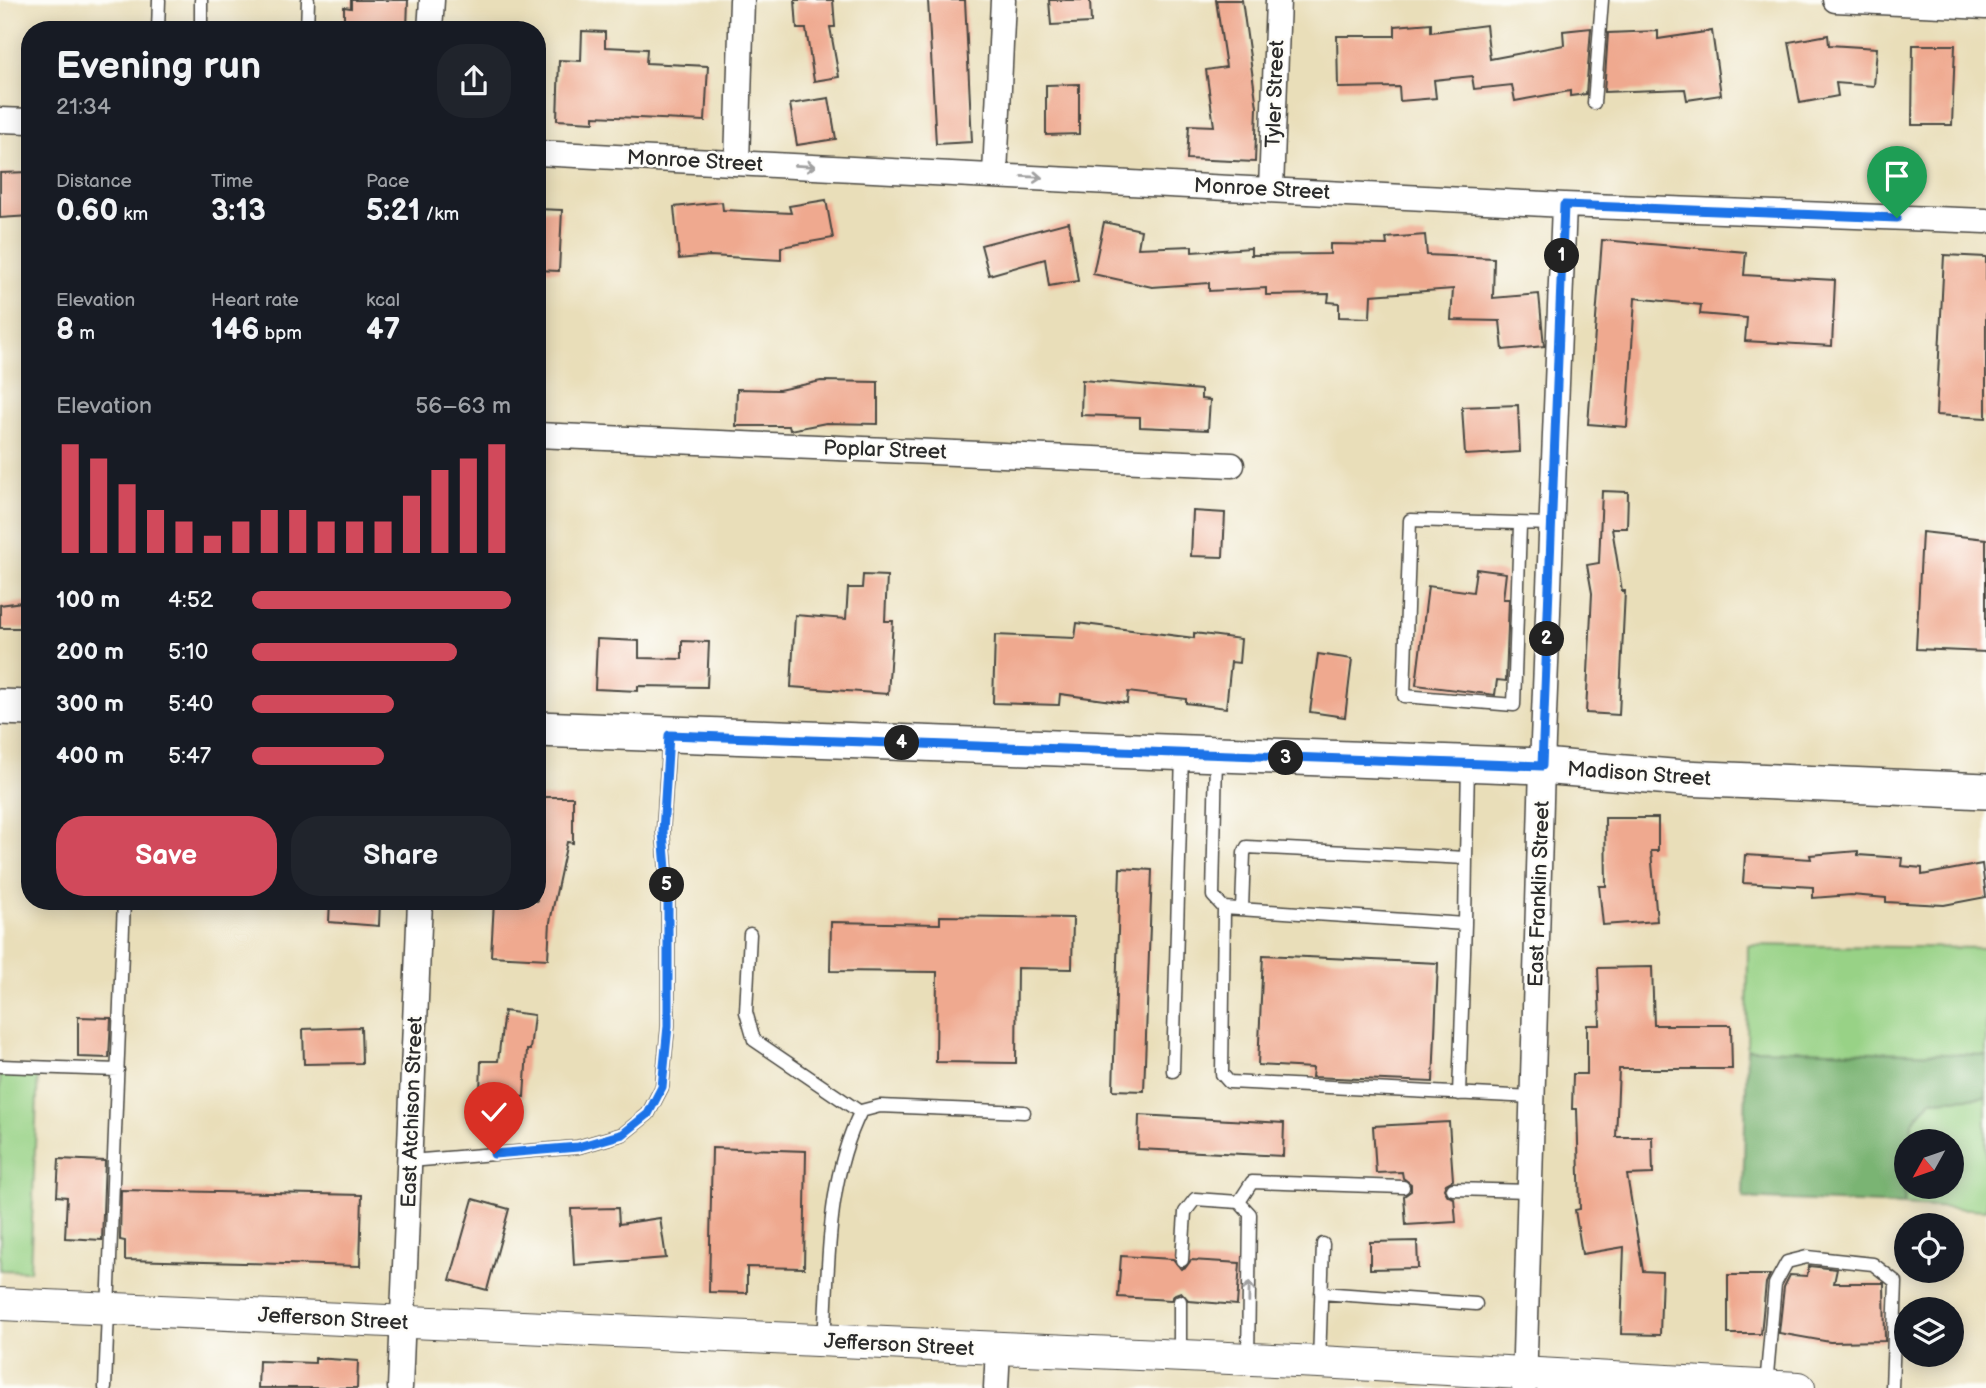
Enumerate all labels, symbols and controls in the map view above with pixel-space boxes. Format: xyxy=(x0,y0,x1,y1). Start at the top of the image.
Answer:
street label: Tyler Street xyxy=(1261,39,1289,148)
text: Evening run xyxy=(56,44,261,89)
button: share xyxy=(437,44,511,118)
text: 21:34 xyxy=(56,93,111,121)
street label: Monroe Street xyxy=(626,145,764,177)
pin xyxy=(1867,146,1927,218)
icon: arrive xyxy=(1878,157,1916,195)
one-way arrow xyxy=(793,160,816,173)
text: Distance xyxy=(56,170,132,193)
text: Time xyxy=(211,170,253,193)
text: Pace xyxy=(366,170,409,193)
one-way arrow xyxy=(1020,171,1043,184)
street label: Monroe Street xyxy=(1193,173,1331,205)
text: 0.60 xyxy=(56,193,118,229)
text: 3:13 xyxy=(211,193,266,229)
text: 5:21 xyxy=(366,193,420,229)
text: km xyxy=(118,203,148,226)
text: /km xyxy=(420,203,459,226)
pin: 1 xyxy=(1544,238,1580,274)
text: 1 xyxy=(1558,244,1566,267)
text: Elevation xyxy=(56,289,135,312)
text: Heart rate xyxy=(211,289,299,312)
text: kcal xyxy=(366,289,400,312)
text: 8 xyxy=(56,312,74,348)
text: 146 xyxy=(211,312,259,348)
text: 47 xyxy=(366,312,400,348)
text: m xyxy=(74,322,95,345)
text: bpm xyxy=(259,322,302,345)
text: Elevation xyxy=(56,392,152,420)
text: 56–63 m xyxy=(415,392,511,420)
street label: Poplar Street xyxy=(823,435,948,465)
text: 100 m xyxy=(56,586,120,614)
text: 4:52 xyxy=(168,586,213,614)
pin: 2 xyxy=(1530,622,1564,656)
text: 2 xyxy=(1541,627,1552,650)
text: 200 m xyxy=(56,638,124,666)
text: 5:10 xyxy=(168,638,208,666)
text: 300 m xyxy=(56,690,124,718)
text: 5:40 xyxy=(168,690,213,718)
pin: 4 xyxy=(884,726,920,760)
text: 4 xyxy=(896,731,907,754)
pin: 3 xyxy=(1268,740,1304,776)
text: 400 m xyxy=(56,742,124,770)
text: 5:47 xyxy=(168,742,211,770)
text: 3 xyxy=(1280,746,1291,769)
street label: Madison Street xyxy=(1566,757,1712,792)
street label: East Franklin Street xyxy=(1523,800,1555,988)
button: Save xyxy=(56,816,277,896)
button: Share xyxy=(291,816,511,896)
pin: 5 xyxy=(650,868,684,903)
text: 5 xyxy=(661,873,672,896)
street label: East Atchison Street xyxy=(396,1015,428,1208)
pin xyxy=(464,1082,524,1154)
icon: check xyxy=(475,1093,513,1131)
north arrow xyxy=(1894,1129,1964,1199)
map controls xyxy=(1894,1129,1964,1367)
button: locate xyxy=(1894,1213,1964,1283)
one-way arrow xyxy=(1242,1281,1256,1304)
button: layers xyxy=(1894,1297,1964,1367)
street label: Jefferson Street xyxy=(257,1303,409,1335)
street label: Jefferson Street xyxy=(823,1329,975,1361)

